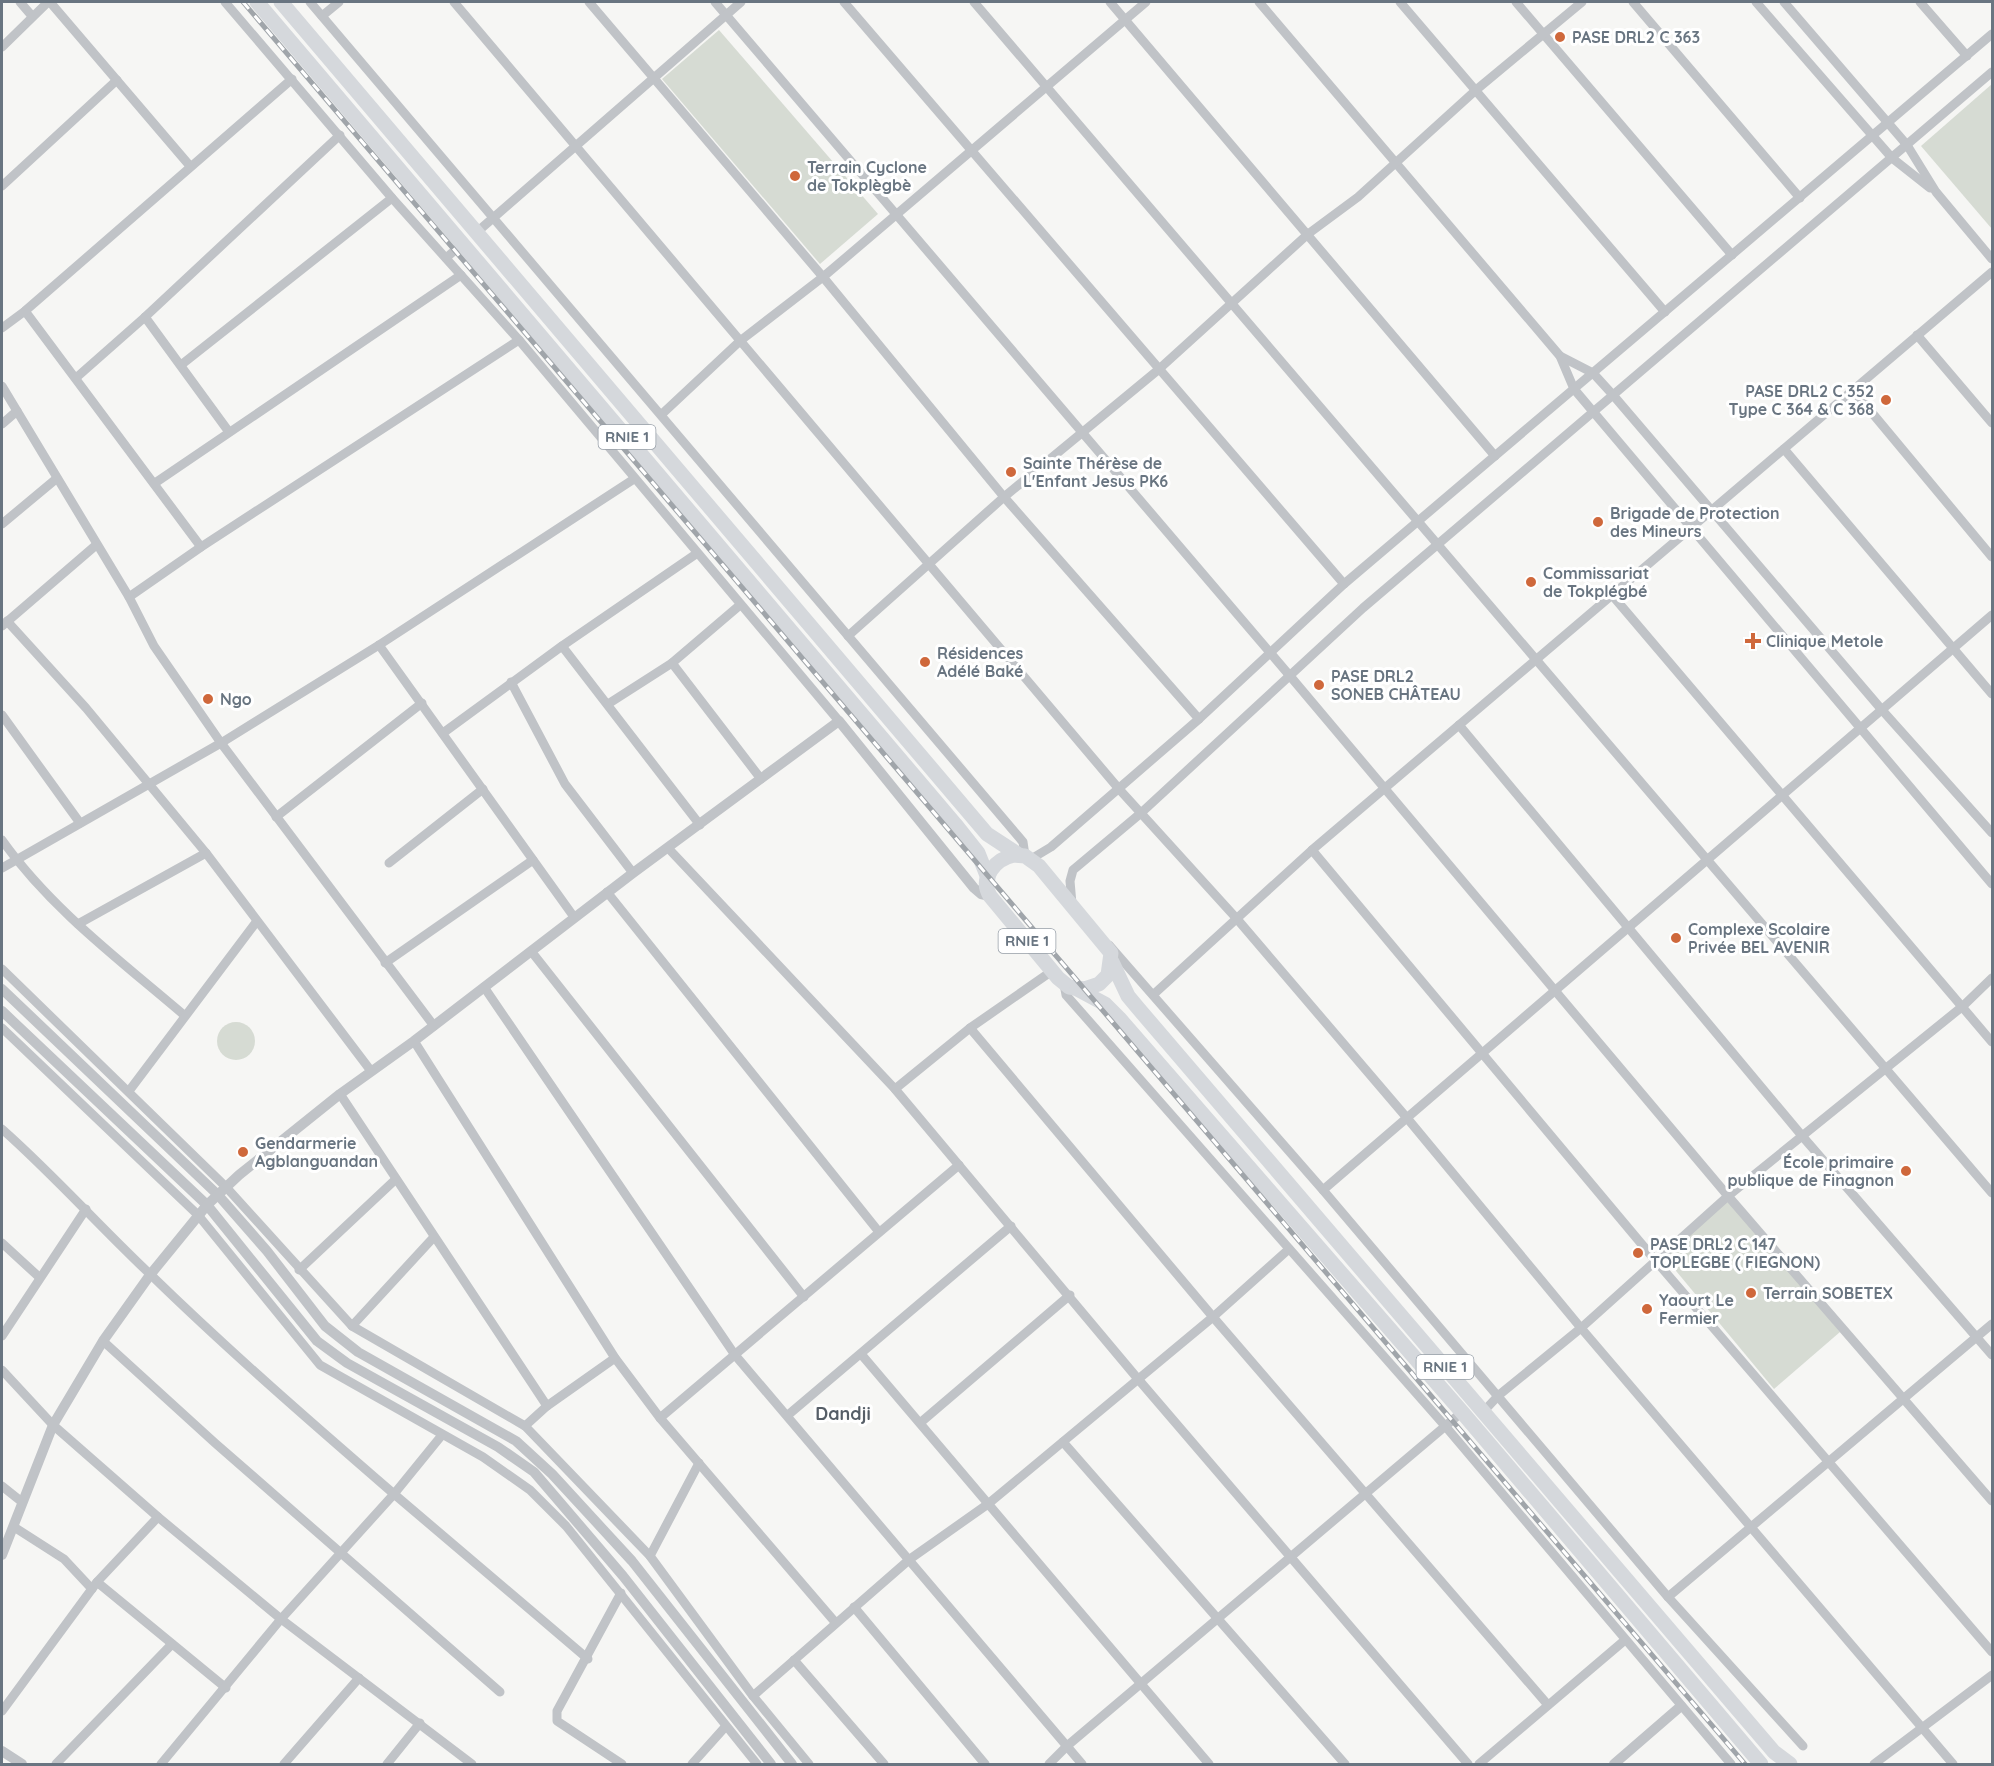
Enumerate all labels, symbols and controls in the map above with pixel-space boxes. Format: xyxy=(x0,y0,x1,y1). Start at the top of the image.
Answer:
place label: PASE DRL2 C 363 xyxy=(1572,27,1700,47)
marker: PASE DRL2 C 363 xyxy=(1553,30,1567,44)
place label: Terrain Cyclone de Tokplègbè xyxy=(807,157,927,195)
marker: Terrain Cyclone de Tokplègbè xyxy=(788,169,802,183)
place label: PASE DRL2 C 352 Type C 364 & C 368 xyxy=(1728,381,1874,419)
marker: PASE DRL2 C 352 Type C 364 & C 368 xyxy=(1879,393,1893,407)
road number: RNIE 1 xyxy=(598,425,656,449)
place label: Sainte Thérèse de L'Enfant Jesus PK6 xyxy=(1023,453,1168,491)
marker: Sainte Thérèse de L'Enfant Jesus PK6 xyxy=(1004,465,1018,479)
place label: Brigade de Protection des Mineurs xyxy=(1610,503,1780,541)
marker: Brigade de Protection des Mineurs xyxy=(1591,515,1605,529)
place label: Commissariat de Tokplégbé xyxy=(1543,563,1649,601)
marker: Commissariat de Tokplégbé xyxy=(1524,575,1538,589)
place label: Clinique Metole xyxy=(1766,631,1883,651)
marker: Clinique Metole xyxy=(1744,632,1762,650)
place label: Résidences Adélé Baké xyxy=(937,643,1024,681)
marker: Résidences Adélé Baké xyxy=(918,655,932,669)
place label: PASE DRL2 SONEB CHÂTEAU xyxy=(1331,666,1461,704)
marker: PASE DRL2 SONEB CHÂTEAU xyxy=(1312,678,1326,692)
place label: Ngo xyxy=(220,689,252,709)
marker: Ngo xyxy=(201,692,215,706)
place label: Complexe Scolaire Privée BEL AVENIR xyxy=(1688,919,1830,957)
road number: RNIE 1 xyxy=(998,929,1056,953)
marker: Complexe Scolaire Privée BEL AVENIR xyxy=(1669,931,1683,945)
place label: Gendarmerie Agblanguandan xyxy=(255,1133,378,1171)
marker: Gendarmerie Agblanguandan xyxy=(236,1145,250,1159)
place label: École primaire publique de Finagnon xyxy=(1727,1152,1894,1190)
marker: École primaire publique de Finagnon xyxy=(1899,1164,1913,1178)
place label: PASE DRL2 C 147 TOPLEGBE ( FIEGNON) xyxy=(1650,1234,1820,1272)
marker: PASE DRL2 C 147 TOPLEGBE ( FIEGNON) xyxy=(1631,1246,1645,1260)
place label: Terrain SOBETEX xyxy=(1763,1283,1893,1303)
marker: Terrain SOBETEX xyxy=(1744,1286,1758,1300)
place label: Yaourt Le Fermier xyxy=(1659,1290,1734,1328)
marker: Yaourt Le Fermier xyxy=(1640,1302,1654,1316)
road number: RNIE 1 xyxy=(1416,1355,1474,1379)
district label: Dandji xyxy=(815,1402,871,1425)

